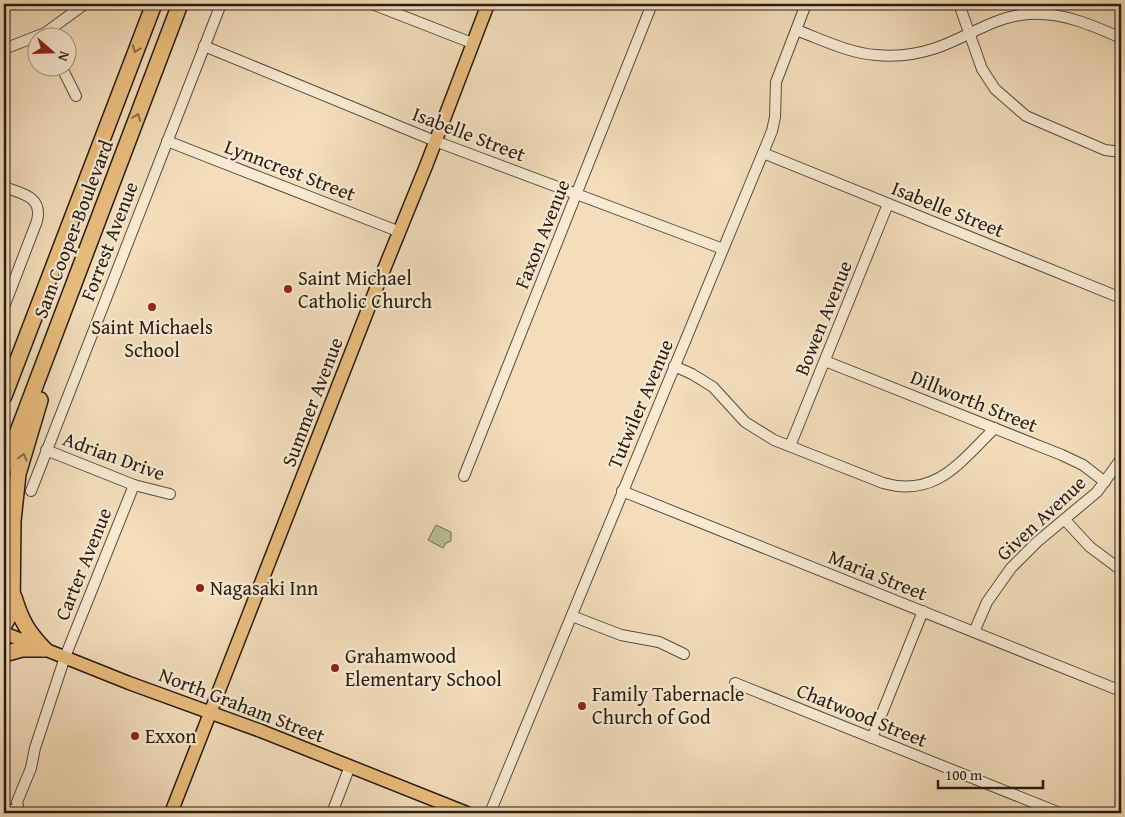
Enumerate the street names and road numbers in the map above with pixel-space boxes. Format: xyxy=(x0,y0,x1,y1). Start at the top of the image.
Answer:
street label: Isabelle Street xyxy=(408,99,530,168)
street label: Lynncrest Street xyxy=(220,131,360,208)
street label: Sam Cooper Boulevard xyxy=(25,135,120,322)
street label: Isabelle Street xyxy=(888,173,1009,244)
street label: Faxon Avenue xyxy=(506,175,577,293)
street label: Forrest Avenue xyxy=(72,177,145,305)
street label: Bowen Avenue xyxy=(786,256,859,380)
street label: Summer Avenue xyxy=(273,333,350,471)
street label: Tutwiler Avenue xyxy=(599,335,680,473)
street label: Dillworth Street xyxy=(906,362,1042,439)
street label: Adrian Drive xyxy=(59,424,169,487)
street label: Given Avenue xyxy=(989,468,1092,567)
street label: Carter Avenue xyxy=(47,503,118,624)
street label: Maria Street xyxy=(824,542,932,607)
street label: North Graham Street xyxy=(155,660,329,750)
street label: Chatwood Street xyxy=(793,675,932,754)

